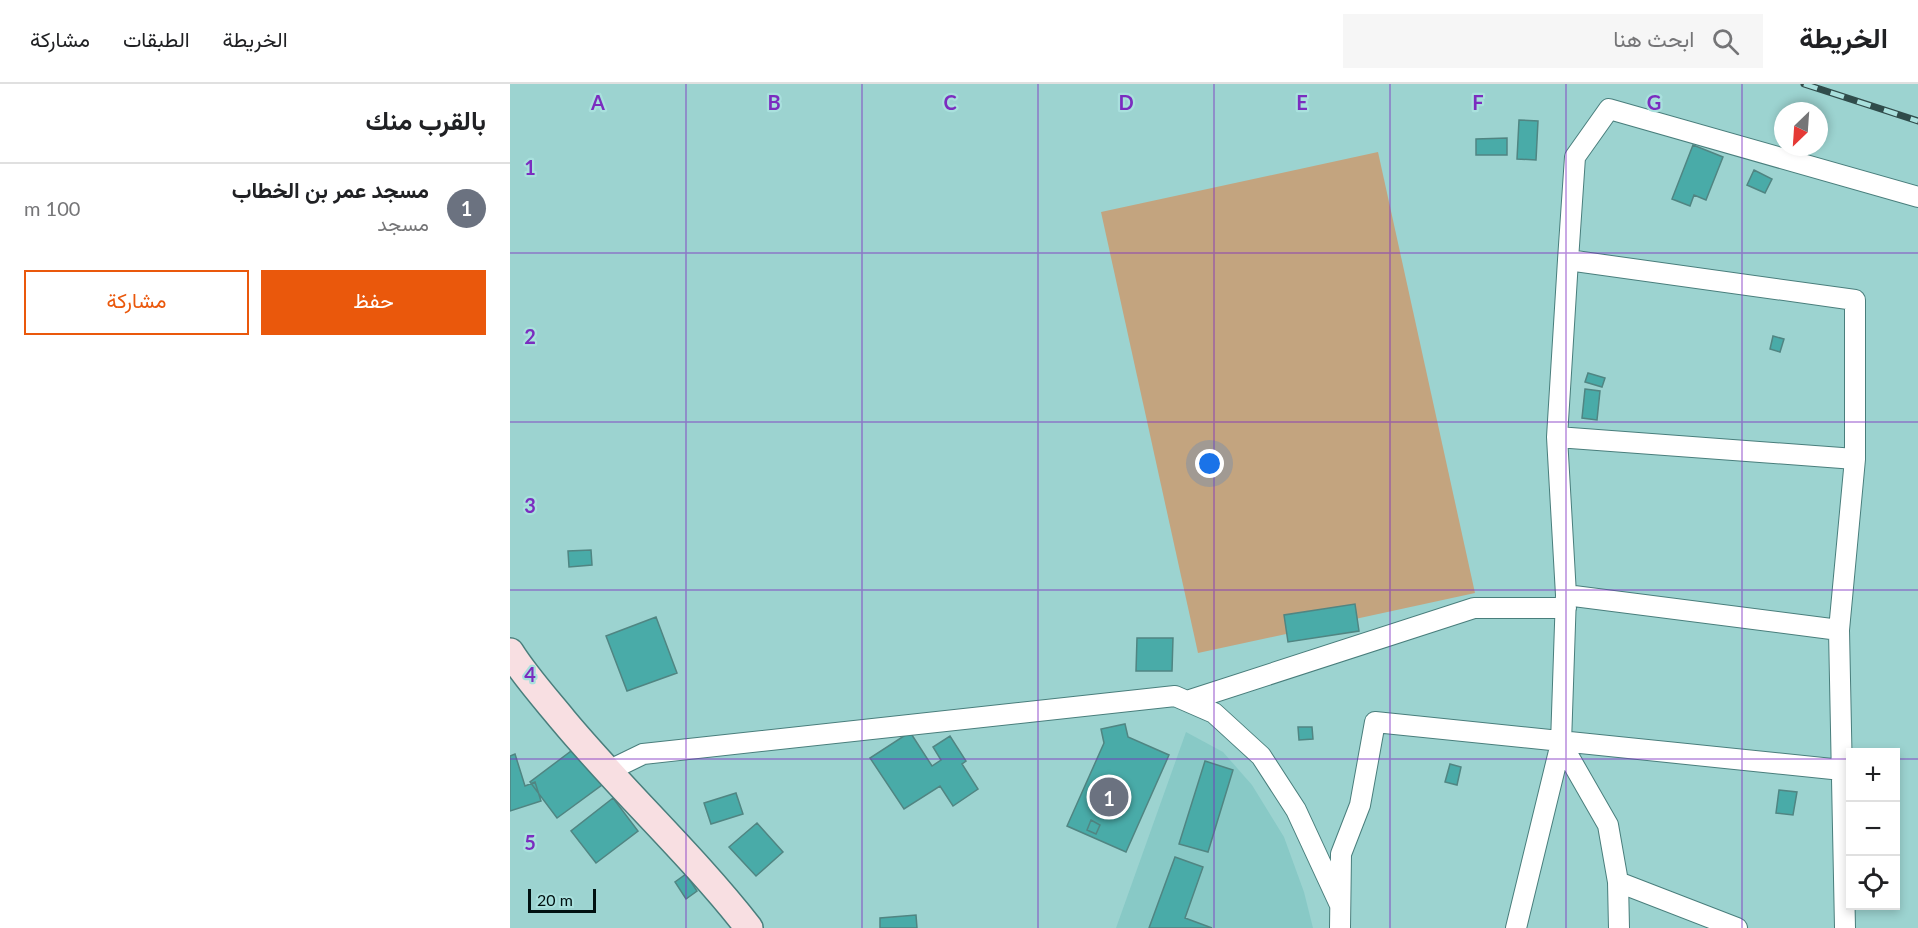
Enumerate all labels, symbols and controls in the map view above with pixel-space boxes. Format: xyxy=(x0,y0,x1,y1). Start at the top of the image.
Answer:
search box xyxy=(1343,14,1763,68)
text: الخريطة xyxy=(1799,20,1888,54)
text: ابحث هنا xyxy=(1613,25,1694,52)
icon: search xyxy=(1709,25,1742,58)
text: مشاركة xyxy=(30,26,90,51)
text: الطبقات xyxy=(123,26,190,51)
text: الخريطة xyxy=(223,26,288,51)
text: A xyxy=(590,90,605,114)
text: B xyxy=(767,90,781,114)
text: C xyxy=(943,90,957,114)
text: D xyxy=(1118,90,1134,114)
text: E xyxy=(1296,90,1308,114)
text: F xyxy=(1472,90,1484,114)
text: G xyxy=(1647,90,1661,114)
north arrow xyxy=(1774,102,1828,156)
text: بالقرب منك xyxy=(366,104,486,136)
text: 1 xyxy=(524,155,536,179)
text: مسجد عمر بن الخطاب xyxy=(232,176,429,203)
text: 100 m xyxy=(24,196,80,220)
text: 1 xyxy=(461,196,472,220)
text: مسجد xyxy=(377,211,429,235)
button: مشاركة xyxy=(24,270,249,335)
button: حفظ xyxy=(261,270,486,335)
text: 2 xyxy=(524,324,536,348)
your location xyxy=(1195,449,1224,478)
text: 3 xyxy=(524,493,536,517)
text: 4 xyxy=(524,662,536,686)
map controls xyxy=(1846,748,1900,910)
button: + xyxy=(1846,748,1900,802)
pin: 1 xyxy=(1090,774,1128,820)
button: − xyxy=(1846,802,1900,856)
text: 5 xyxy=(524,830,536,854)
button: locate xyxy=(1846,856,1900,910)
scale bar xyxy=(528,886,596,914)
text: 20 m xyxy=(537,890,573,909)

